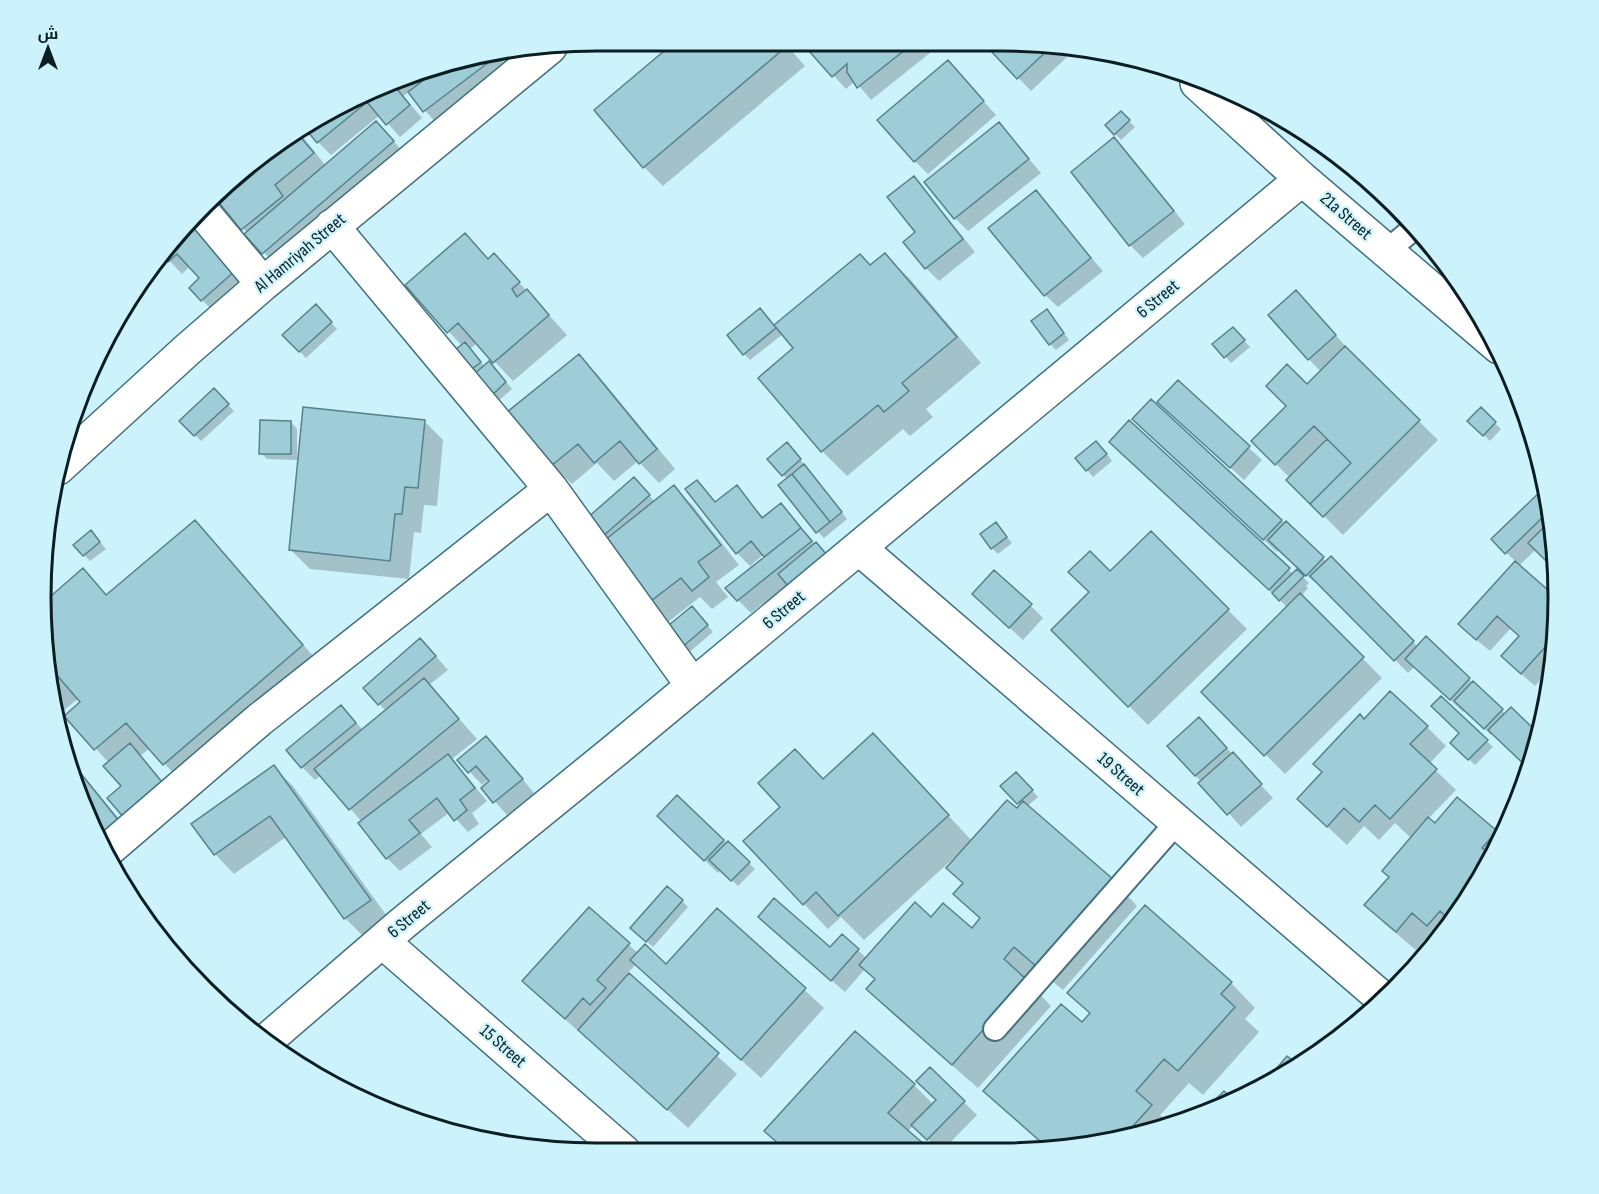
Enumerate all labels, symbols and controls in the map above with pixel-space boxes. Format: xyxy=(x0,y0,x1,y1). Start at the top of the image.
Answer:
north arrow xyxy=(18,18,78,78)
text: ش xyxy=(38,25,58,44)
street label: 21a Street xyxy=(1316,188,1377,244)
street label: Al Hamriyah Street xyxy=(249,208,350,298)
street label: 6 Street xyxy=(1133,275,1184,323)
street label: 6 Street xyxy=(759,586,810,634)
street label: 19 Street xyxy=(1093,748,1149,800)
street label: 6 Street xyxy=(384,895,435,943)
street label: 15 Street xyxy=(476,1020,531,1072)

